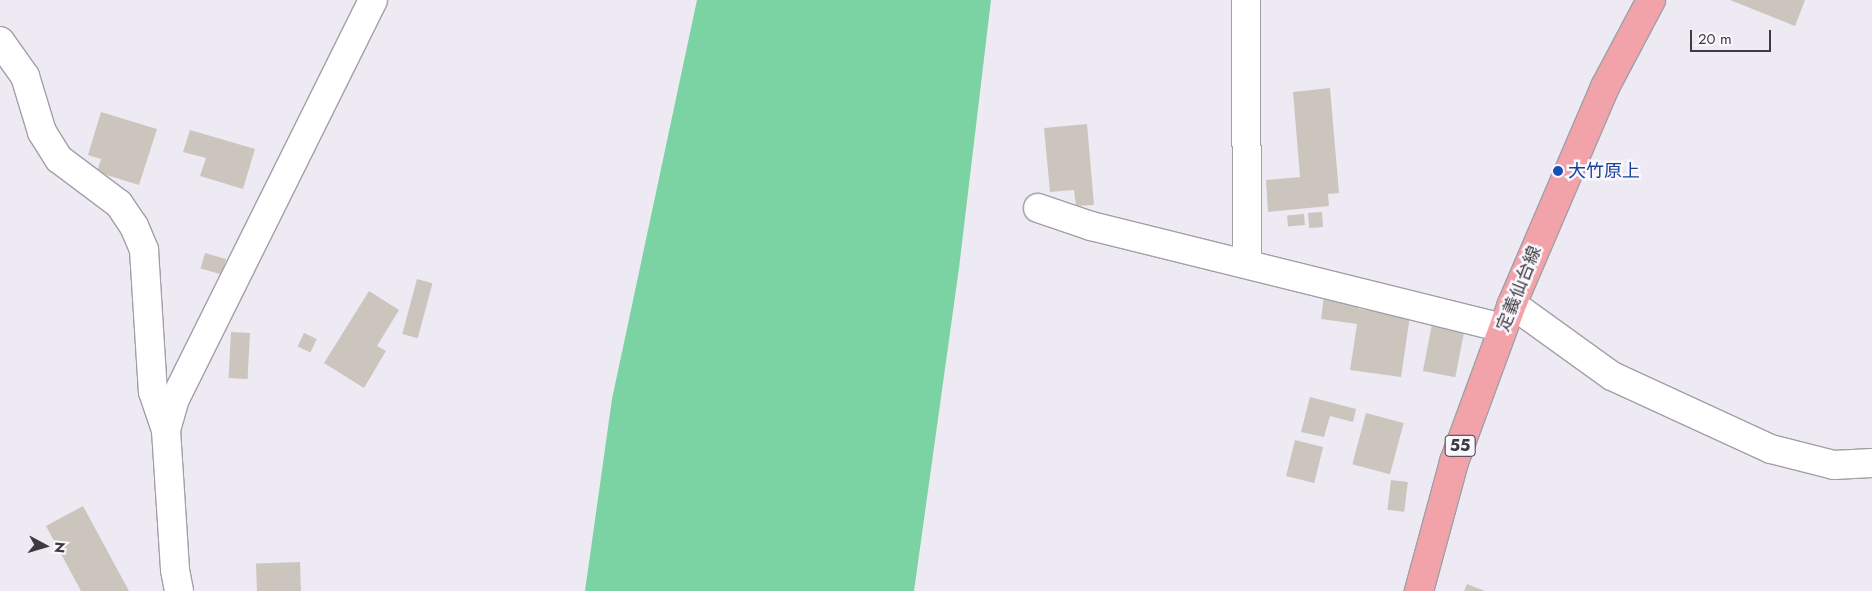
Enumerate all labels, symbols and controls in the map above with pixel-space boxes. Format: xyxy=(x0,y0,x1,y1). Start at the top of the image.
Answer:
scale bar xyxy=(1692,20,1773,52)
text: 20 m xyxy=(1698,28,1732,50)
place label: 大竹原上 xyxy=(1568,160,1640,182)
marker: 大竹原上 xyxy=(1552,165,1564,177)
street label: 定義仙台線 xyxy=(1492,243,1546,335)
road number: 55 xyxy=(1444,432,1476,460)
north arrow xyxy=(20,521,70,571)
text: N xyxy=(49,541,70,554)

